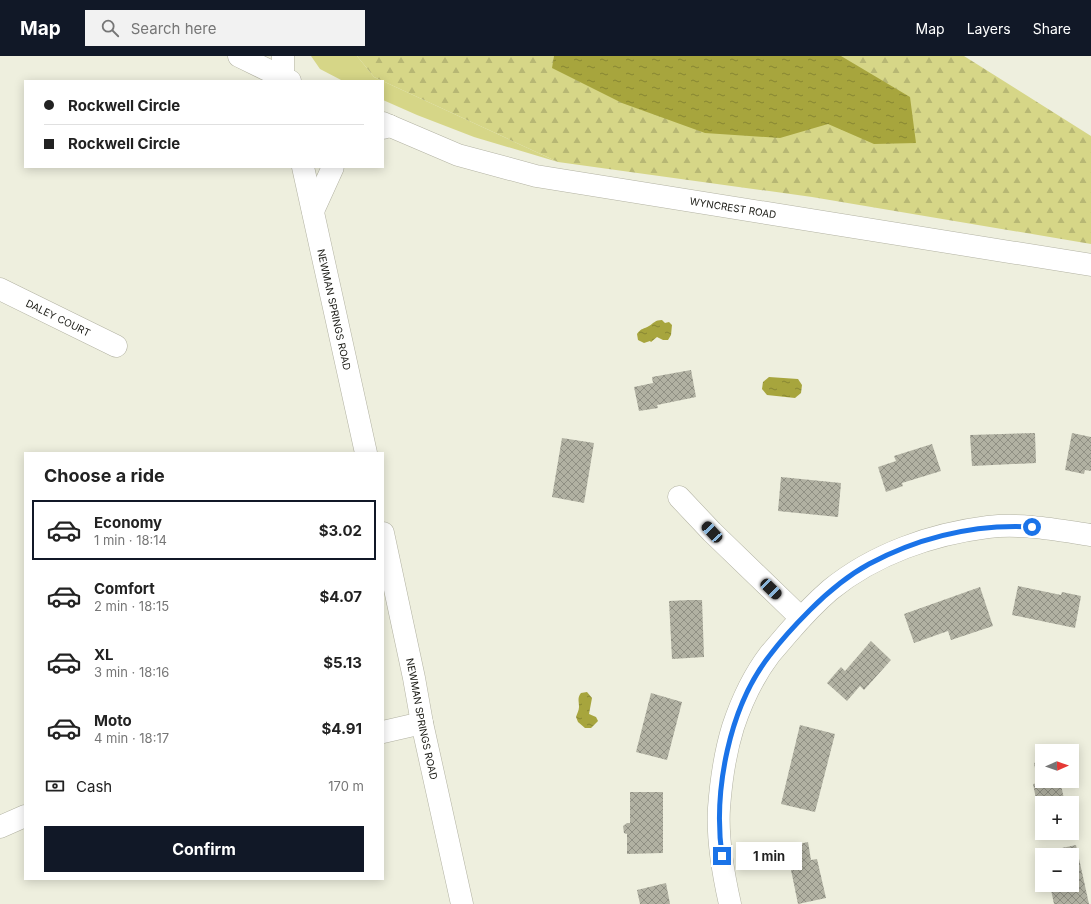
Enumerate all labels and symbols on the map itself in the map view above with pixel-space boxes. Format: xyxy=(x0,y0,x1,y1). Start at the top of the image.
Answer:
street label: WYNCREST ROAD xyxy=(689,195,777,220)
street label: NEWMAN SPRINGS ROAD xyxy=(315,248,354,371)
street label: DALEY COURT xyxy=(24,297,93,339)
route start xyxy=(1023,518,1041,536)
car xyxy=(699,519,725,545)
car xyxy=(758,576,784,602)
street label: NEWMAN SPRINGS ROAD xyxy=(404,657,440,781)
north arrow xyxy=(1035,744,1079,788)
callout: 1 min xyxy=(736,842,802,870)
route end xyxy=(713,847,731,865)

